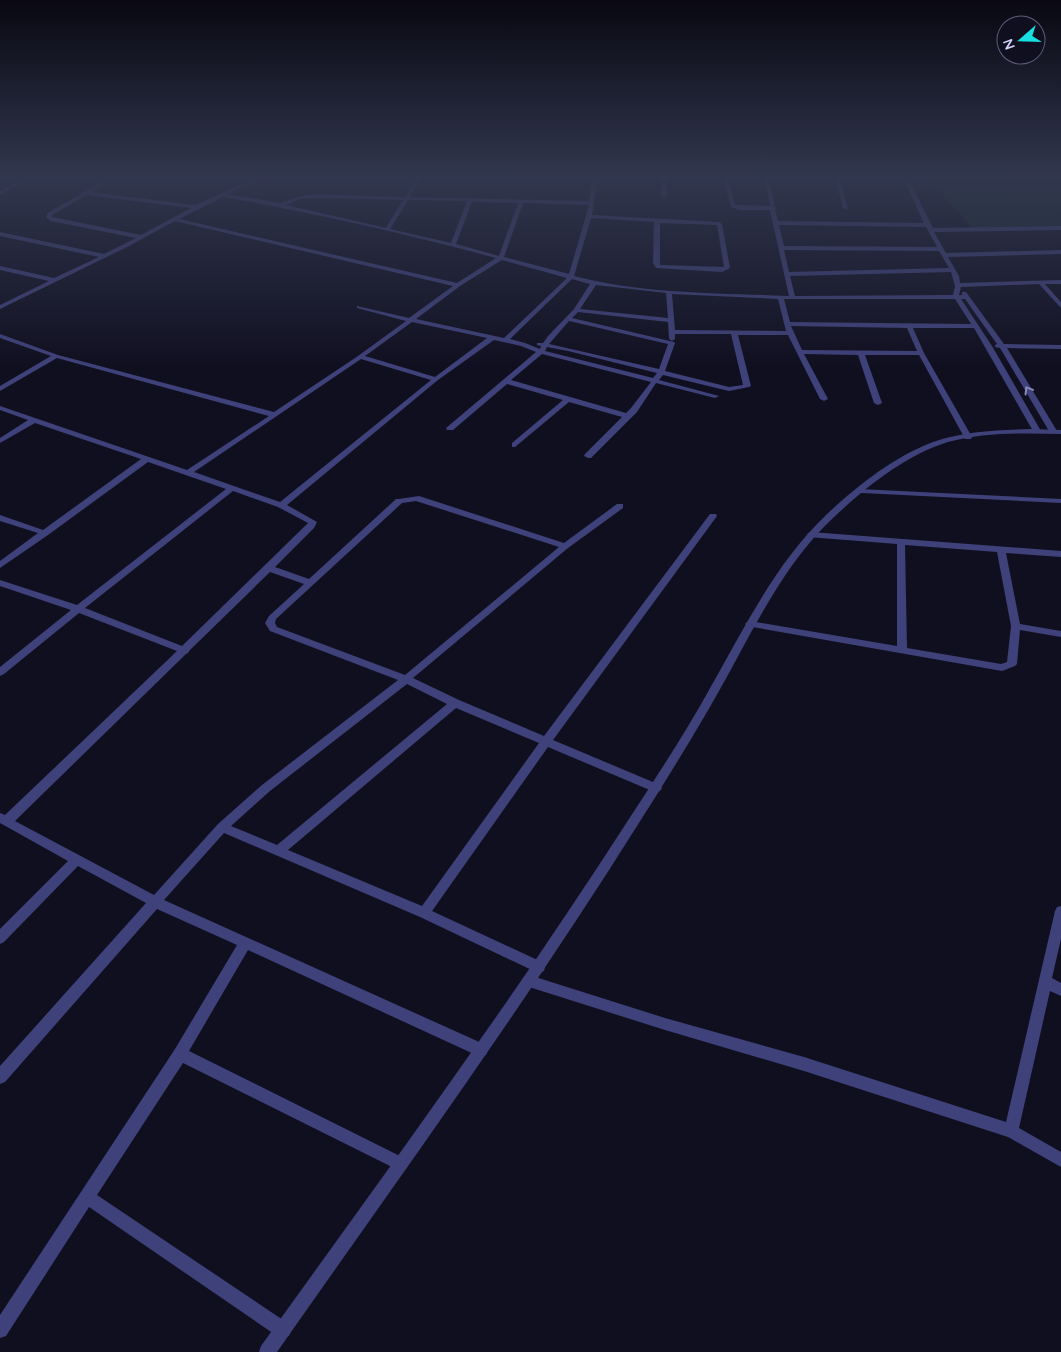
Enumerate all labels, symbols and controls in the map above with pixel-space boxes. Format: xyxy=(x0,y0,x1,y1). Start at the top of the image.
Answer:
north arrow xyxy=(996,15,1046,65)
text: N xyxy=(999,37,1019,52)
one-way arrow xyxy=(1025,386,1035,395)

